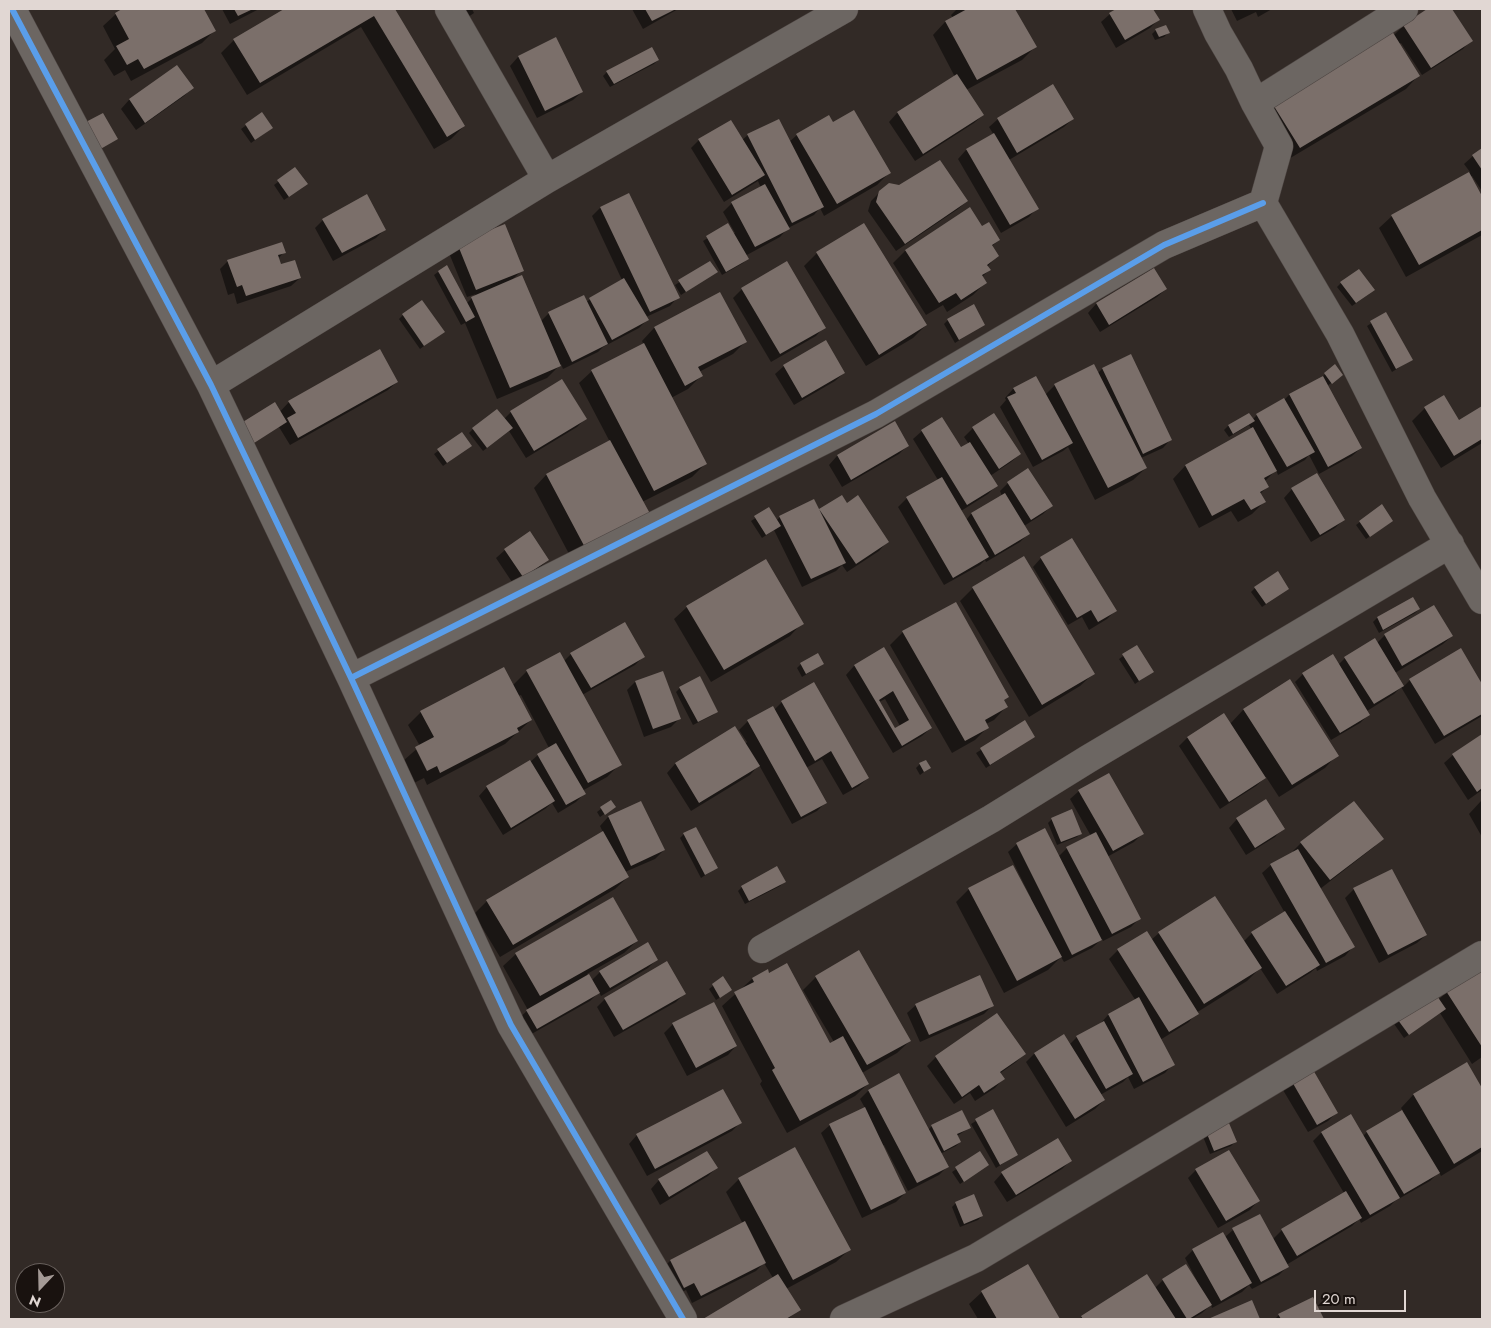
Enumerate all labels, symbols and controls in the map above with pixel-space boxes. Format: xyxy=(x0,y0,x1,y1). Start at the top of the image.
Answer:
north arrow xyxy=(15,1263,65,1313)
scale bar xyxy=(1316,1280,1408,1312)
text: 20 m xyxy=(1322,1288,1356,1310)
text: N xyxy=(26,1290,44,1312)

